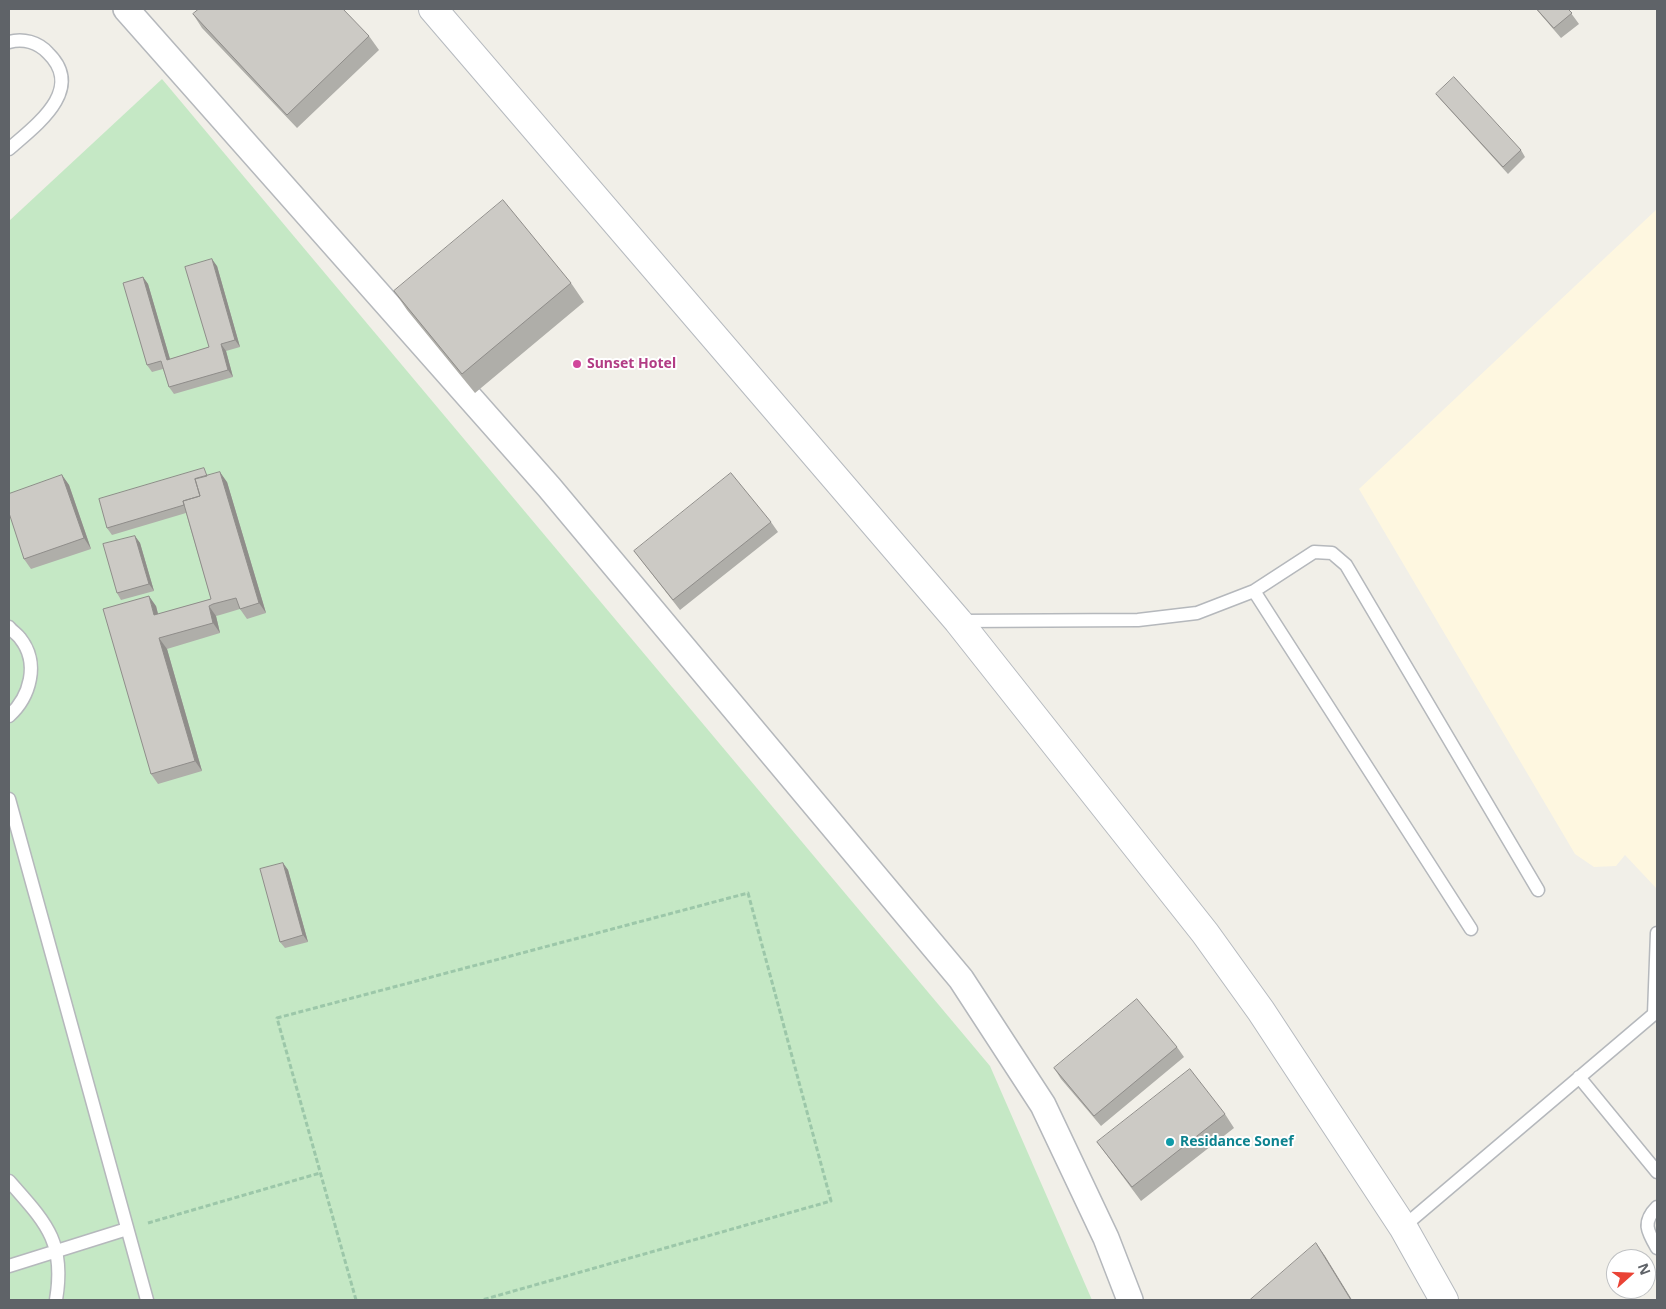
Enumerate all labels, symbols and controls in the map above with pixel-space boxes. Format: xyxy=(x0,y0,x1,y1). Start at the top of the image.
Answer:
place label: Sunset Hotel xyxy=(587,356,676,372)
marker: Sunset Hotel xyxy=(571,358,583,370)
place label: Residance Sonef xyxy=(1180,1134,1294,1150)
marker: Residance Sonef xyxy=(1164,1136,1176,1148)
north arrow xyxy=(1606,1249,1656,1299)
text: N xyxy=(1634,1260,1655,1278)

